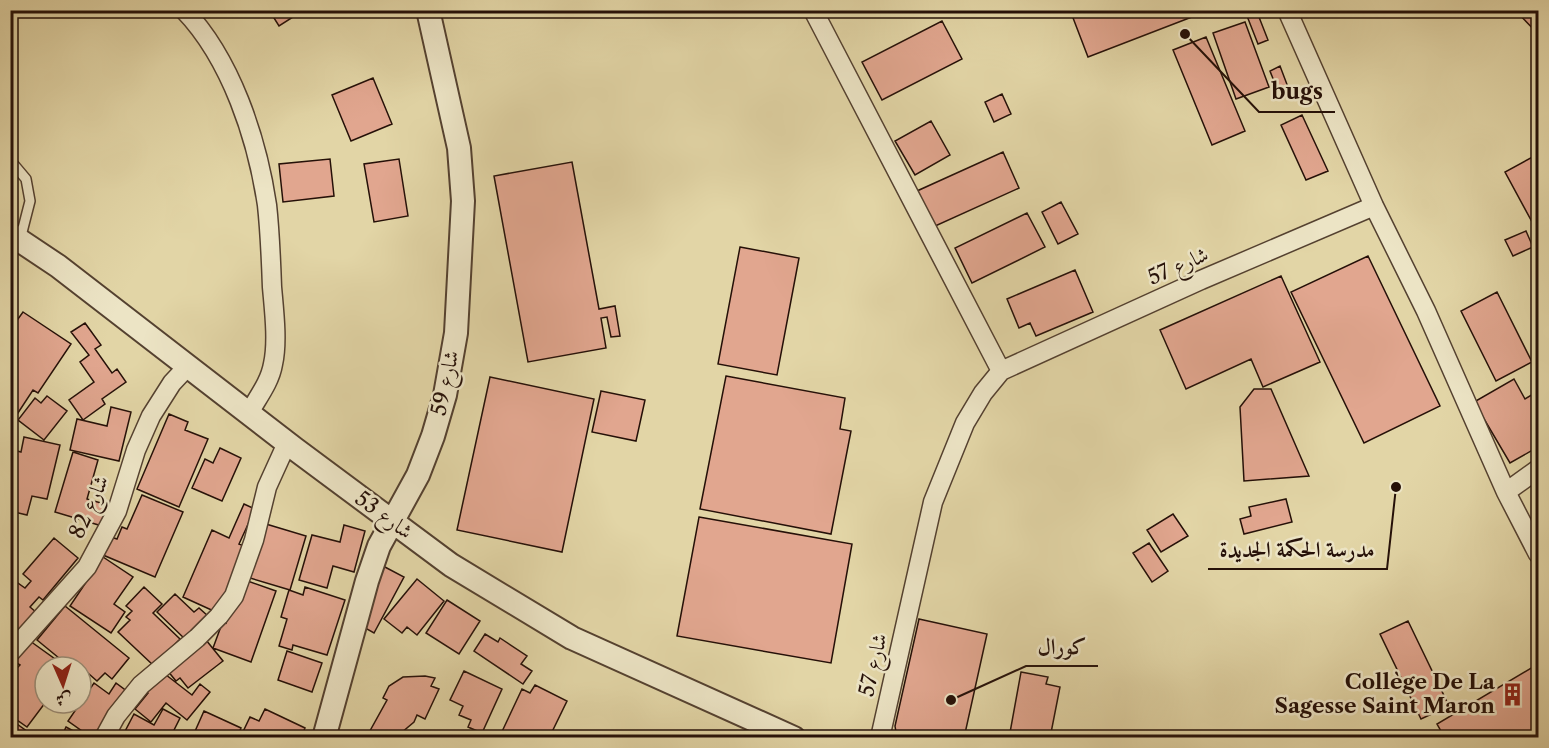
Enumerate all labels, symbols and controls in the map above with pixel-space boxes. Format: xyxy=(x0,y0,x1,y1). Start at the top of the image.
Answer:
callout: bugs xyxy=(1259,72,1335,112)
text: bugs xyxy=(1270,78,1323,105)
street label: شارع 57 xyxy=(1144,241,1214,295)
street label: شارع 59 xyxy=(425,348,469,419)
street label: شارع 82 xyxy=(64,471,119,545)
street label: شارع 53 xyxy=(347,485,418,549)
callout: مدرسة الحكمة الجديدة xyxy=(1208,529,1387,569)
text: مدرسة الحكمة الجديدة xyxy=(1219,536,1375,563)
callout: كورال xyxy=(1026,626,1098,666)
street label: شارع 57 xyxy=(853,631,898,700)
text: كورال xyxy=(1038,633,1086,660)
north arrow xyxy=(33,655,93,715)
place label: Collège De La Sagesse Saint Maron xyxy=(1275,669,1496,718)
building icon: Collège De La Sagesse Saint Maron xyxy=(1500,681,1526,707)
text: ش xyxy=(55,690,72,710)

